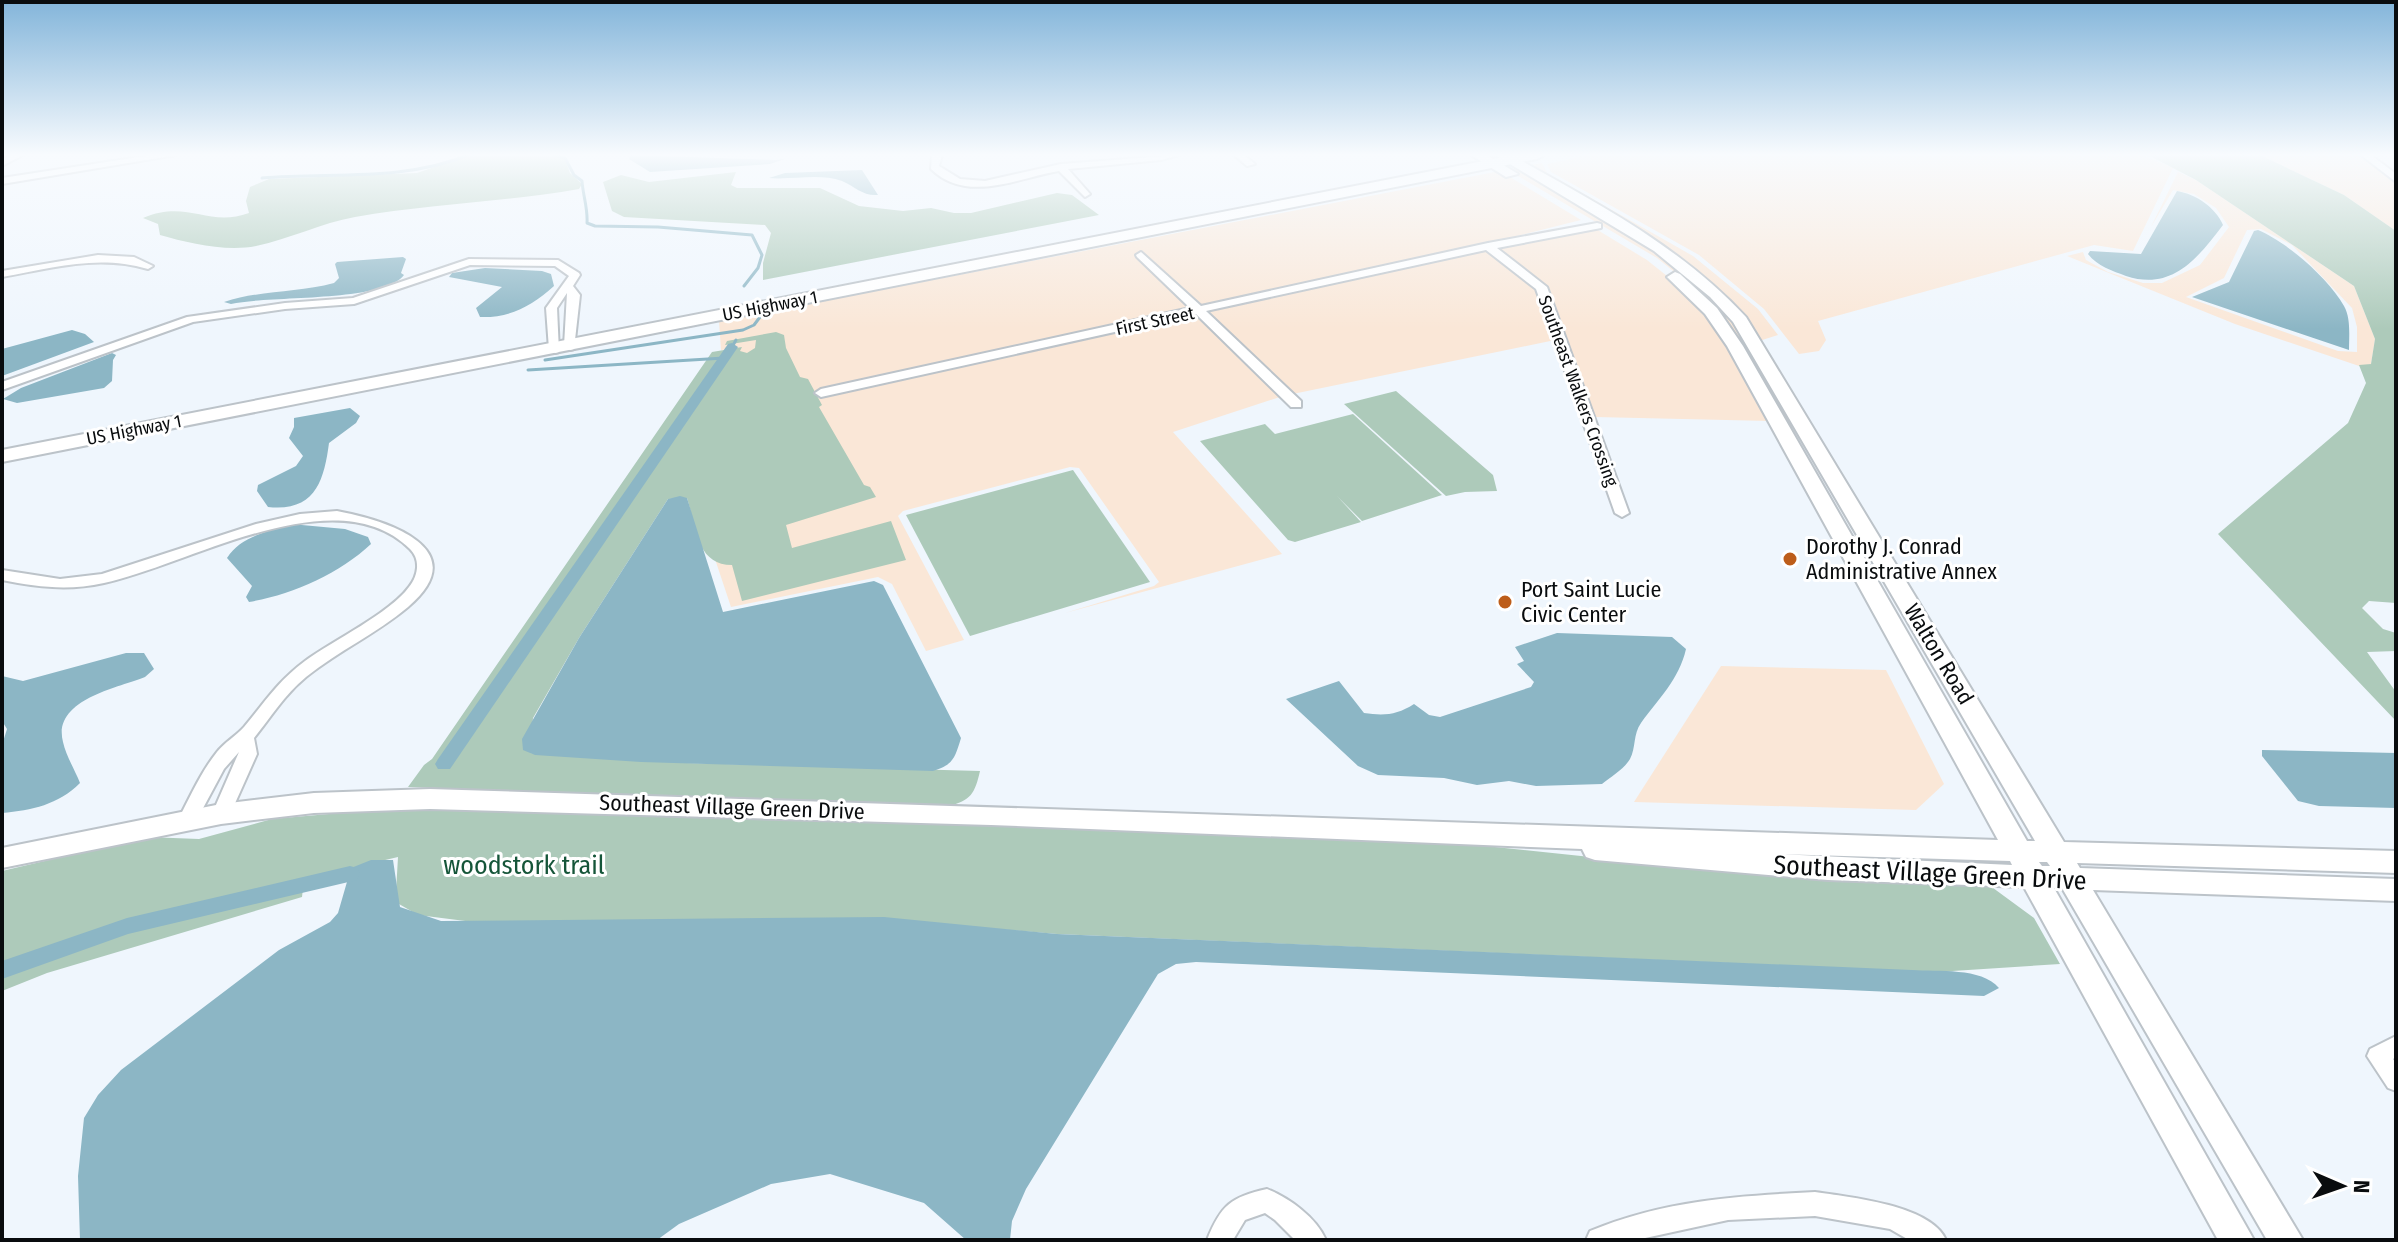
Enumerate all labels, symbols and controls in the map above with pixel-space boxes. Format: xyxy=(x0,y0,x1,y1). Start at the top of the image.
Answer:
street label: US Highway 1 xyxy=(721,286,819,326)
street label: Southeast Walkers Crossing xyxy=(1533,293,1623,490)
street label: First Street xyxy=(1114,302,1196,340)
street label: US Highway 1 xyxy=(85,410,183,450)
place label: Dorothy J. Conrad Administrative Annex xyxy=(1806,533,1997,585)
marker: Dorothy J. Conrad Administrative Annex xyxy=(1781,550,1799,568)
place label: Port Saint Lucie Civic Center xyxy=(1521,576,1661,628)
marker: Port Saint Lucie Civic Center xyxy=(1496,593,1514,611)
street label: Walton Road xyxy=(1898,599,1980,709)
street label: Southeast Village Green Drive xyxy=(599,789,865,825)
street label: Southeast Village Green Drive xyxy=(1773,849,2087,897)
park label: woodstork trail xyxy=(443,850,605,881)
north arrow xyxy=(2302,1146,2382,1226)
text: N xyxy=(2348,1180,2375,1194)

